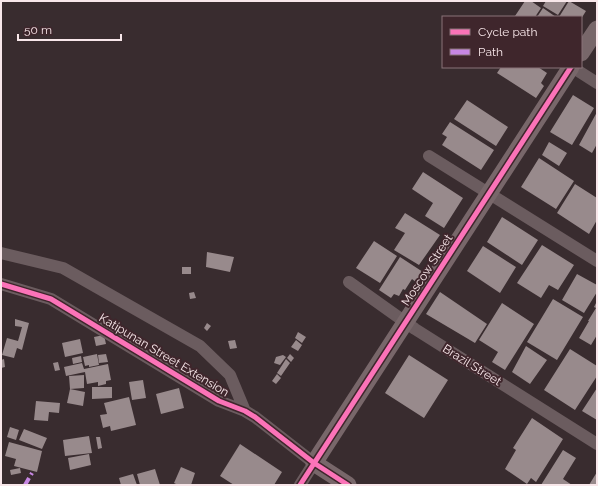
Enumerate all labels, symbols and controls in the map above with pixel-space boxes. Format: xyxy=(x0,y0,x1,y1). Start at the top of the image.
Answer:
scale bar xyxy=(18,16,121,42)
legend xyxy=(442,16,582,68)
text: 50 m xyxy=(24,23,52,37)
text: Cycle path xyxy=(478,25,537,39)
text: Path xyxy=(478,45,503,59)
street label: Moscow Street xyxy=(399,232,455,308)
street label: Katipunan Street Extension xyxy=(96,311,232,399)
street label: Brazil Street xyxy=(440,341,504,389)

